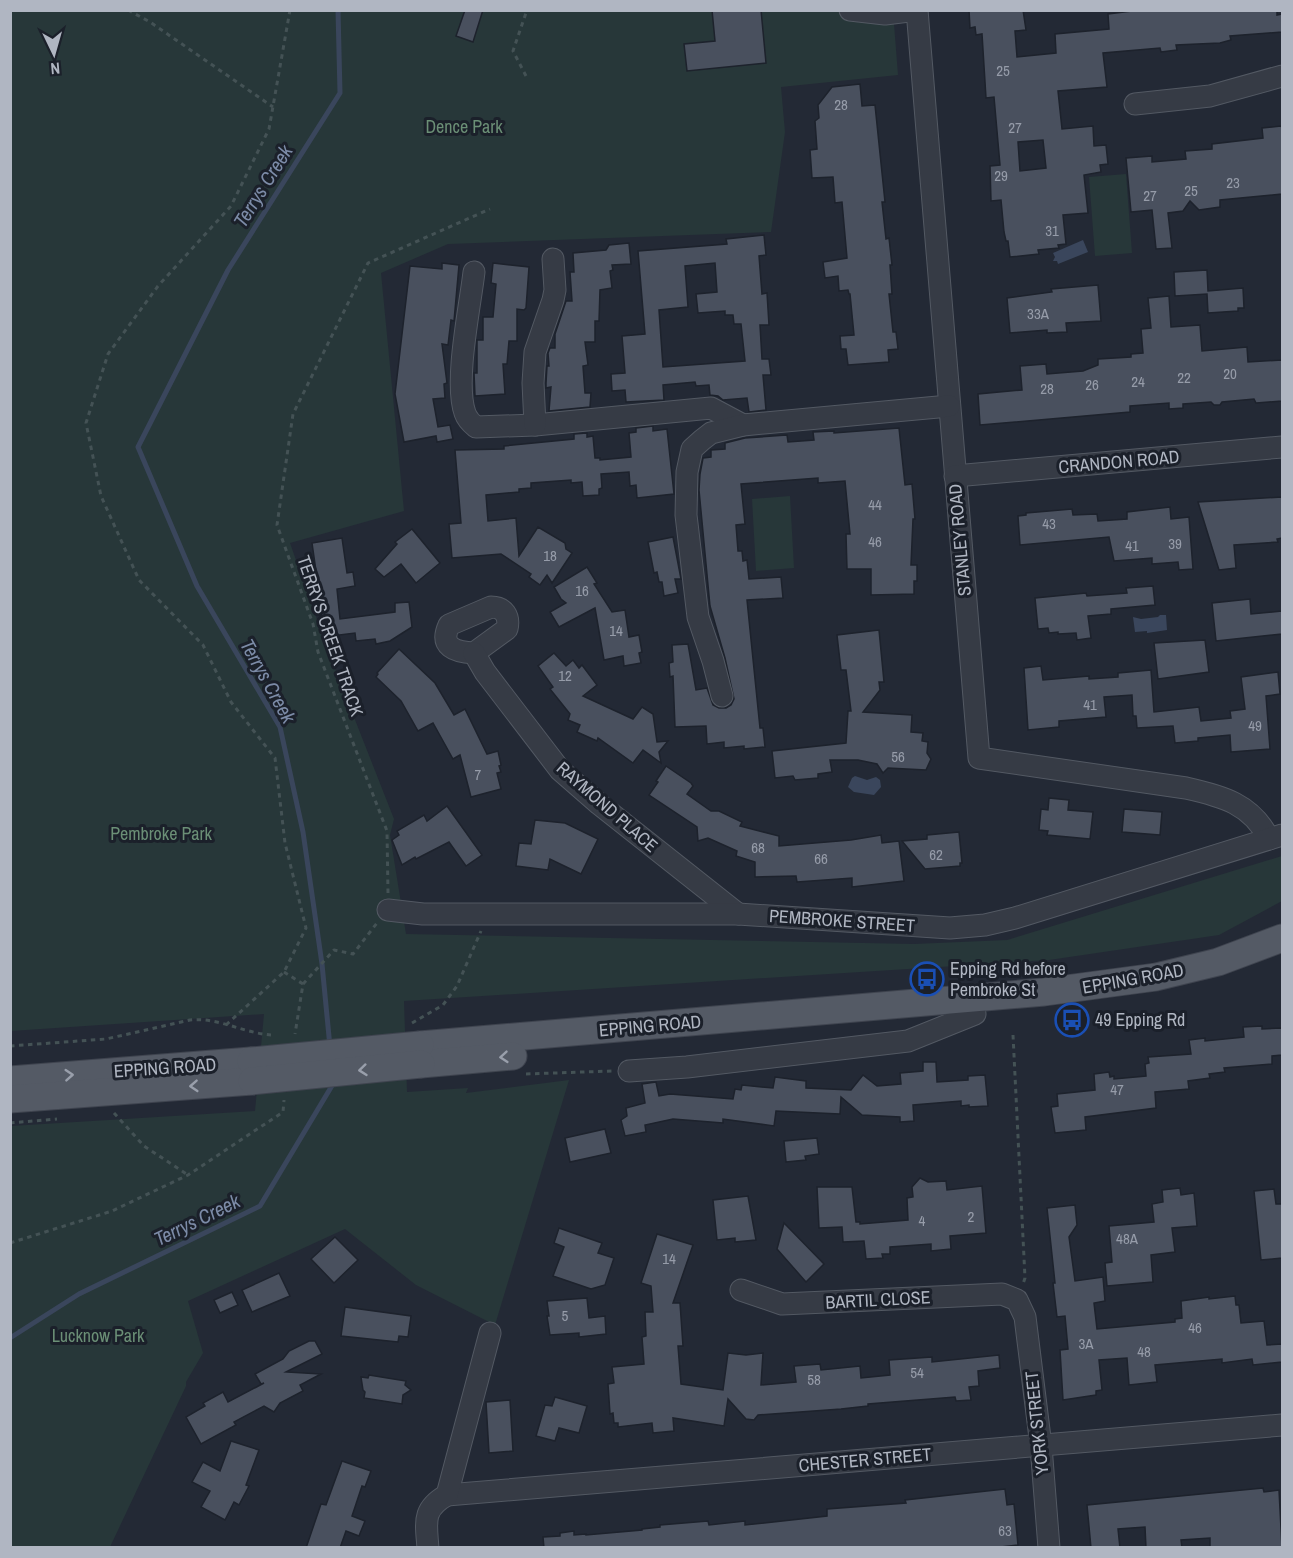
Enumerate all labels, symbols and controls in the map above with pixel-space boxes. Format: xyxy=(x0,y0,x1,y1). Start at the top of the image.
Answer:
north arrow xyxy=(24,24,84,84)
text: N xyxy=(50,58,61,80)
house number: 25 xyxy=(996,60,1010,81)
house number: 28 xyxy=(834,94,848,115)
park label: Dence Park xyxy=(425,114,503,139)
house number: 27 xyxy=(1008,117,1022,138)
water label: Terrys Creek xyxy=(227,139,299,232)
house number: 29 xyxy=(994,165,1008,186)
house number: 23 xyxy=(1226,172,1240,193)
house number: 25 xyxy=(1184,180,1198,201)
house number: 27 xyxy=(1143,185,1157,206)
house number: 31 xyxy=(1045,220,1059,241)
house number: 33A xyxy=(1027,303,1050,324)
house number: 20 xyxy=(1223,363,1237,384)
house number: 22 xyxy=(1177,367,1191,388)
house number: 24 xyxy=(1131,371,1145,392)
house number: 26 xyxy=(1085,374,1099,395)
house number: 28 xyxy=(1040,378,1054,399)
street label: CRANDON ROAD xyxy=(1057,444,1180,479)
street label: STANLEY ROAD xyxy=(942,483,977,597)
house number: 44 xyxy=(868,494,882,515)
house number: 43 xyxy=(1042,513,1056,534)
house number: 46 xyxy=(868,531,882,552)
house number: 39 xyxy=(1168,533,1182,554)
house number: 41 xyxy=(1125,535,1139,556)
house number: 18 xyxy=(543,545,557,566)
street label: TERRYS CREEK TRACK xyxy=(291,552,370,720)
house number: 16 xyxy=(575,580,589,601)
house number: 14 xyxy=(609,620,623,641)
water label: Terrys Creek xyxy=(234,634,303,728)
house number: 12 xyxy=(558,665,572,686)
house number: 41 xyxy=(1083,694,1097,715)
house number: 49 xyxy=(1248,715,1262,736)
house number: 56 xyxy=(891,746,905,767)
street label: RAYMOND PLACE xyxy=(551,756,663,858)
house number: 7 xyxy=(475,764,482,785)
park label: Pembroke Park xyxy=(110,821,212,846)
house number: 68 xyxy=(751,837,765,858)
house number: 62 xyxy=(929,844,943,865)
house number: 66 xyxy=(814,848,828,869)
street label: PEMBROKE STREET xyxy=(768,903,916,938)
place label: Epping Rd before Pembroke St xyxy=(950,956,1066,1002)
street label: EPPING ROAD xyxy=(1080,957,1186,1000)
bus stop icon: Epping Rd before Pembroke St xyxy=(909,961,945,997)
bus stop icon: 49 Epping Rd xyxy=(1054,1002,1090,1038)
place label: 49 Epping Rd xyxy=(1095,1007,1185,1032)
street label: EPPING ROAD xyxy=(598,1009,702,1042)
one-way arrow xyxy=(499,1050,508,1063)
street label: EPPING ROAD xyxy=(113,1051,217,1084)
one-way arrow xyxy=(359,1063,368,1076)
one-way arrow xyxy=(64,1069,73,1082)
one-way arrow xyxy=(189,1079,198,1092)
house number: 47 xyxy=(1110,1079,1124,1100)
water label: Terrys Creek xyxy=(149,1187,245,1252)
house number: 2 xyxy=(968,1206,975,1227)
house number: 4 xyxy=(919,1210,926,1231)
house number: 48A xyxy=(1116,1228,1139,1249)
house number: 14 xyxy=(662,1248,676,1269)
street label: BARTIL CLOSE xyxy=(825,1284,931,1315)
house number: 5 xyxy=(562,1305,569,1326)
house number: 46 xyxy=(1188,1317,1202,1338)
park label: Lucknow Park xyxy=(52,1323,145,1348)
house number: 3A xyxy=(1078,1333,1094,1354)
house number: 48 xyxy=(1137,1341,1151,1362)
house number: 54 xyxy=(910,1362,924,1383)
house number: 58 xyxy=(807,1369,821,1390)
street label: YORK STREET xyxy=(1019,1370,1054,1476)
street label: CHESTER STREET xyxy=(798,1441,932,1478)
house number: 63 xyxy=(998,1520,1012,1541)

